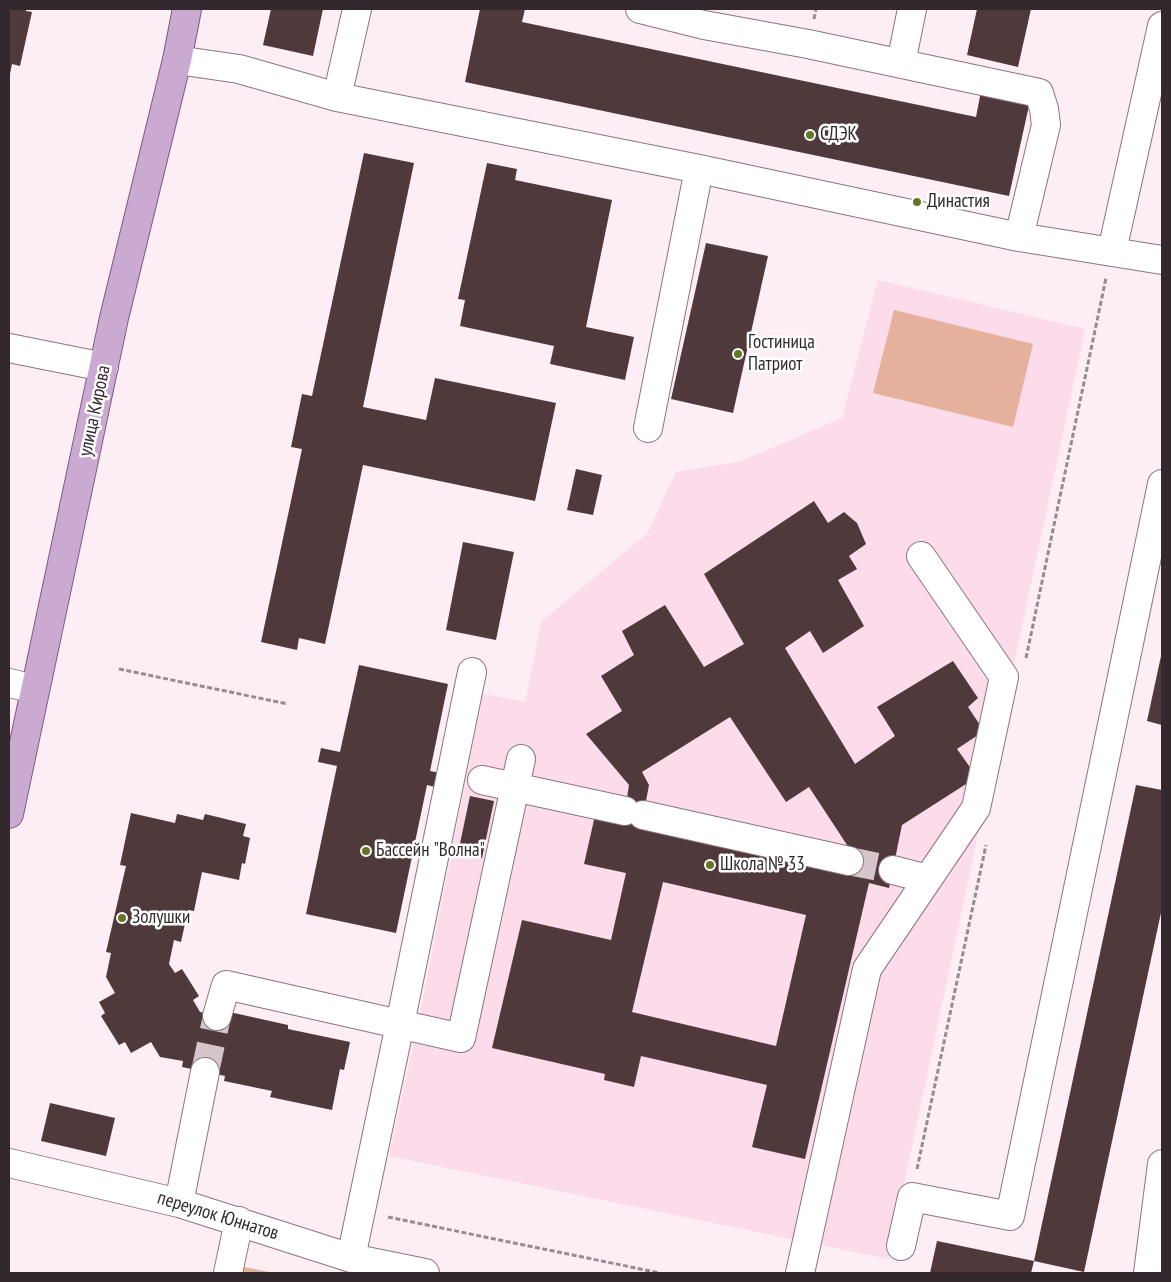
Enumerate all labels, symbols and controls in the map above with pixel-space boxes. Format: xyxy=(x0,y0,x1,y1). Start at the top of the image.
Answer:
place label: СДЭК xyxy=(820,124,857,146)
marker: СДЭК xyxy=(804,129,816,141)
place label: Династия xyxy=(927,191,990,213)
marker: Династия xyxy=(911,196,923,208)
place label: Гостиница Патриот xyxy=(748,332,815,376)
marker: Гостиница Патриот xyxy=(732,348,744,360)
street label: улица Кирова xyxy=(74,363,116,459)
place label: Бассейн "Волна" xyxy=(376,840,485,862)
marker: Бассейн "Волна" xyxy=(360,845,372,857)
place label: Школа № 33 xyxy=(720,854,805,876)
marker: Школа № 33 xyxy=(704,859,716,871)
place label: Золушки xyxy=(132,907,190,929)
marker: Золушки xyxy=(116,912,128,924)
street label: переулок Юннатов xyxy=(155,1187,281,1245)

